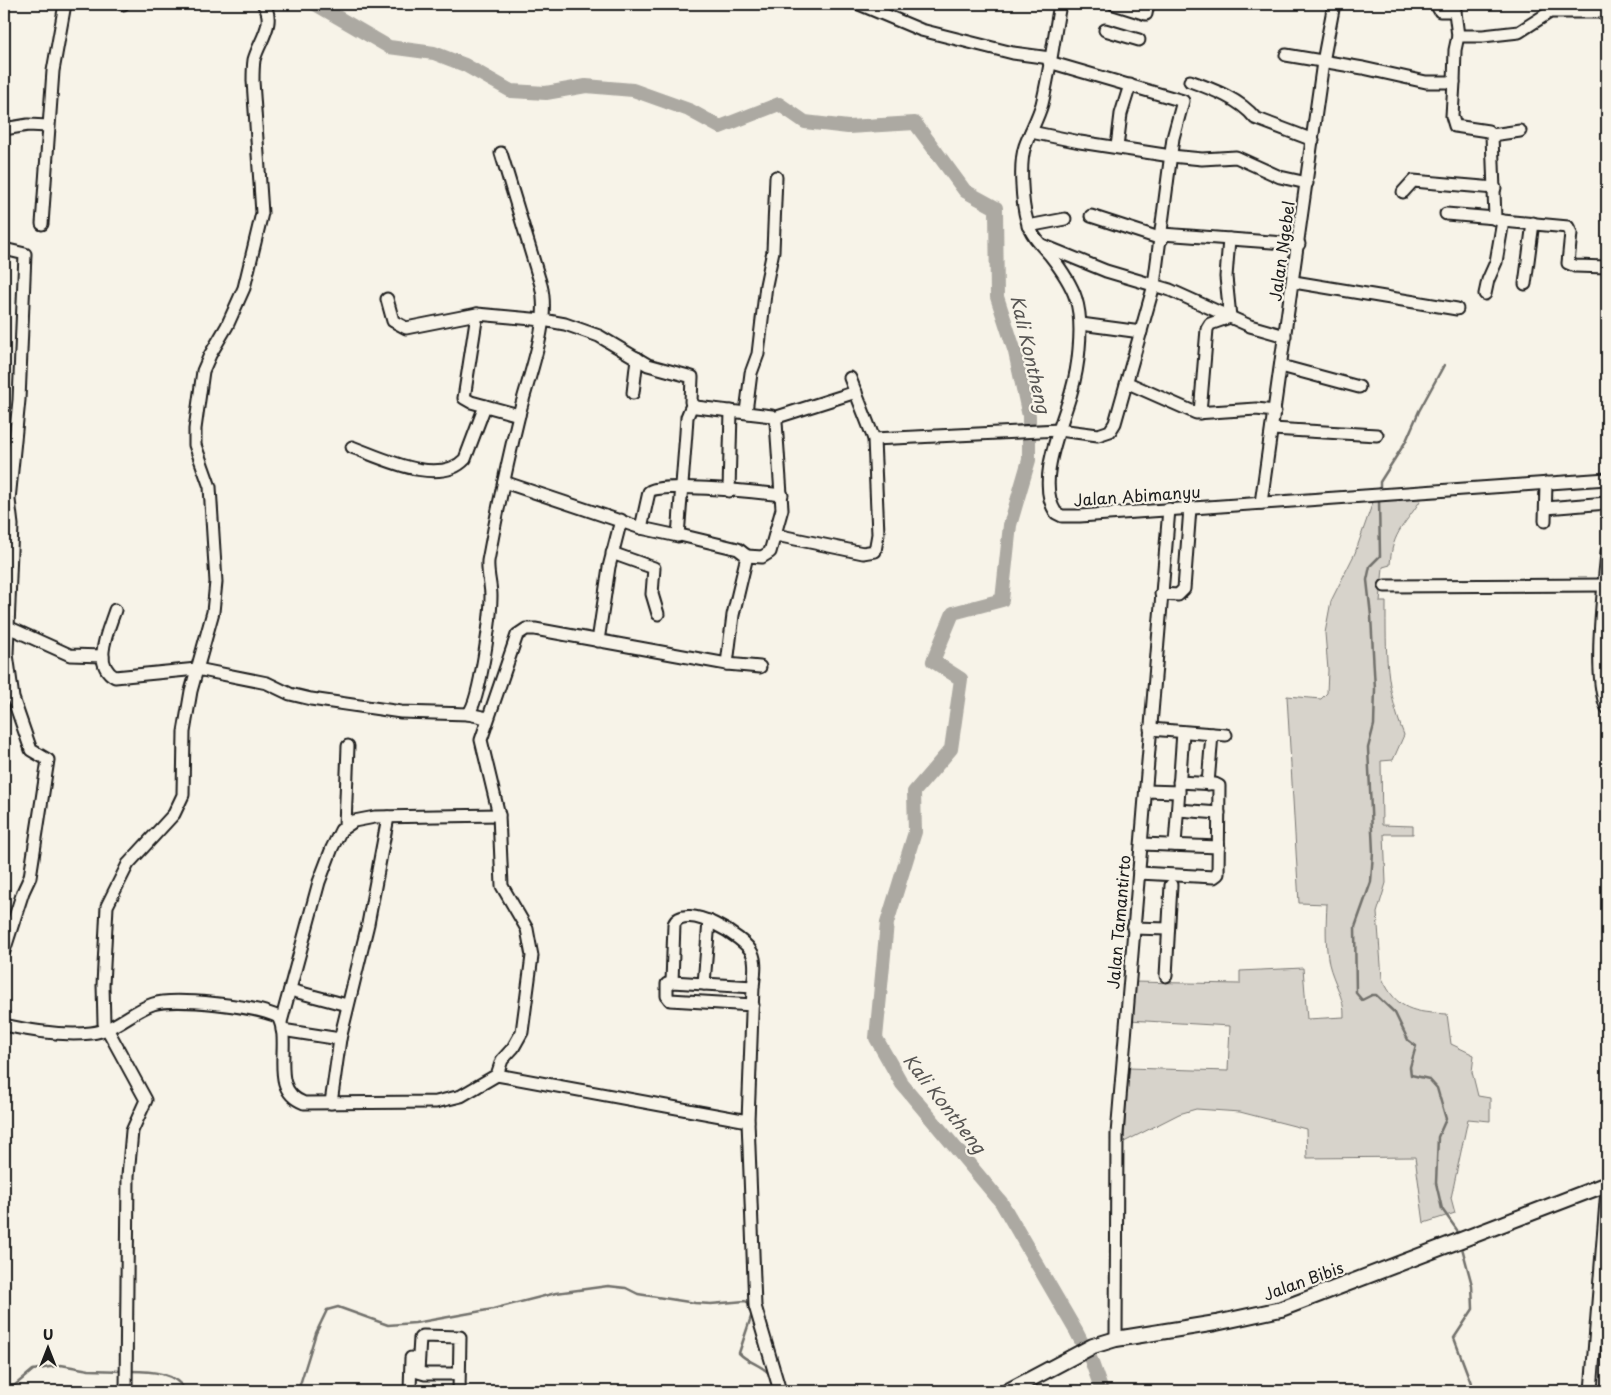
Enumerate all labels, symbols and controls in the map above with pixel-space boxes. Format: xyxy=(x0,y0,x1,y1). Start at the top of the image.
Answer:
street label: Jalan Ngebel xyxy=(1262,199,1300,303)
water label: Kali Kontheng xyxy=(1004,292,1058,417)
street label: Jalan Abimanyu xyxy=(1073,479,1201,511)
street label: Jalan Tamantirto xyxy=(1100,854,1136,990)
water label: Kali Kontheng xyxy=(897,1047,994,1160)
street label: Jalan Bibis xyxy=(1259,1254,1347,1306)
north arrow xyxy=(22,1322,72,1372)
text: U xyxy=(43,1324,53,1345)

